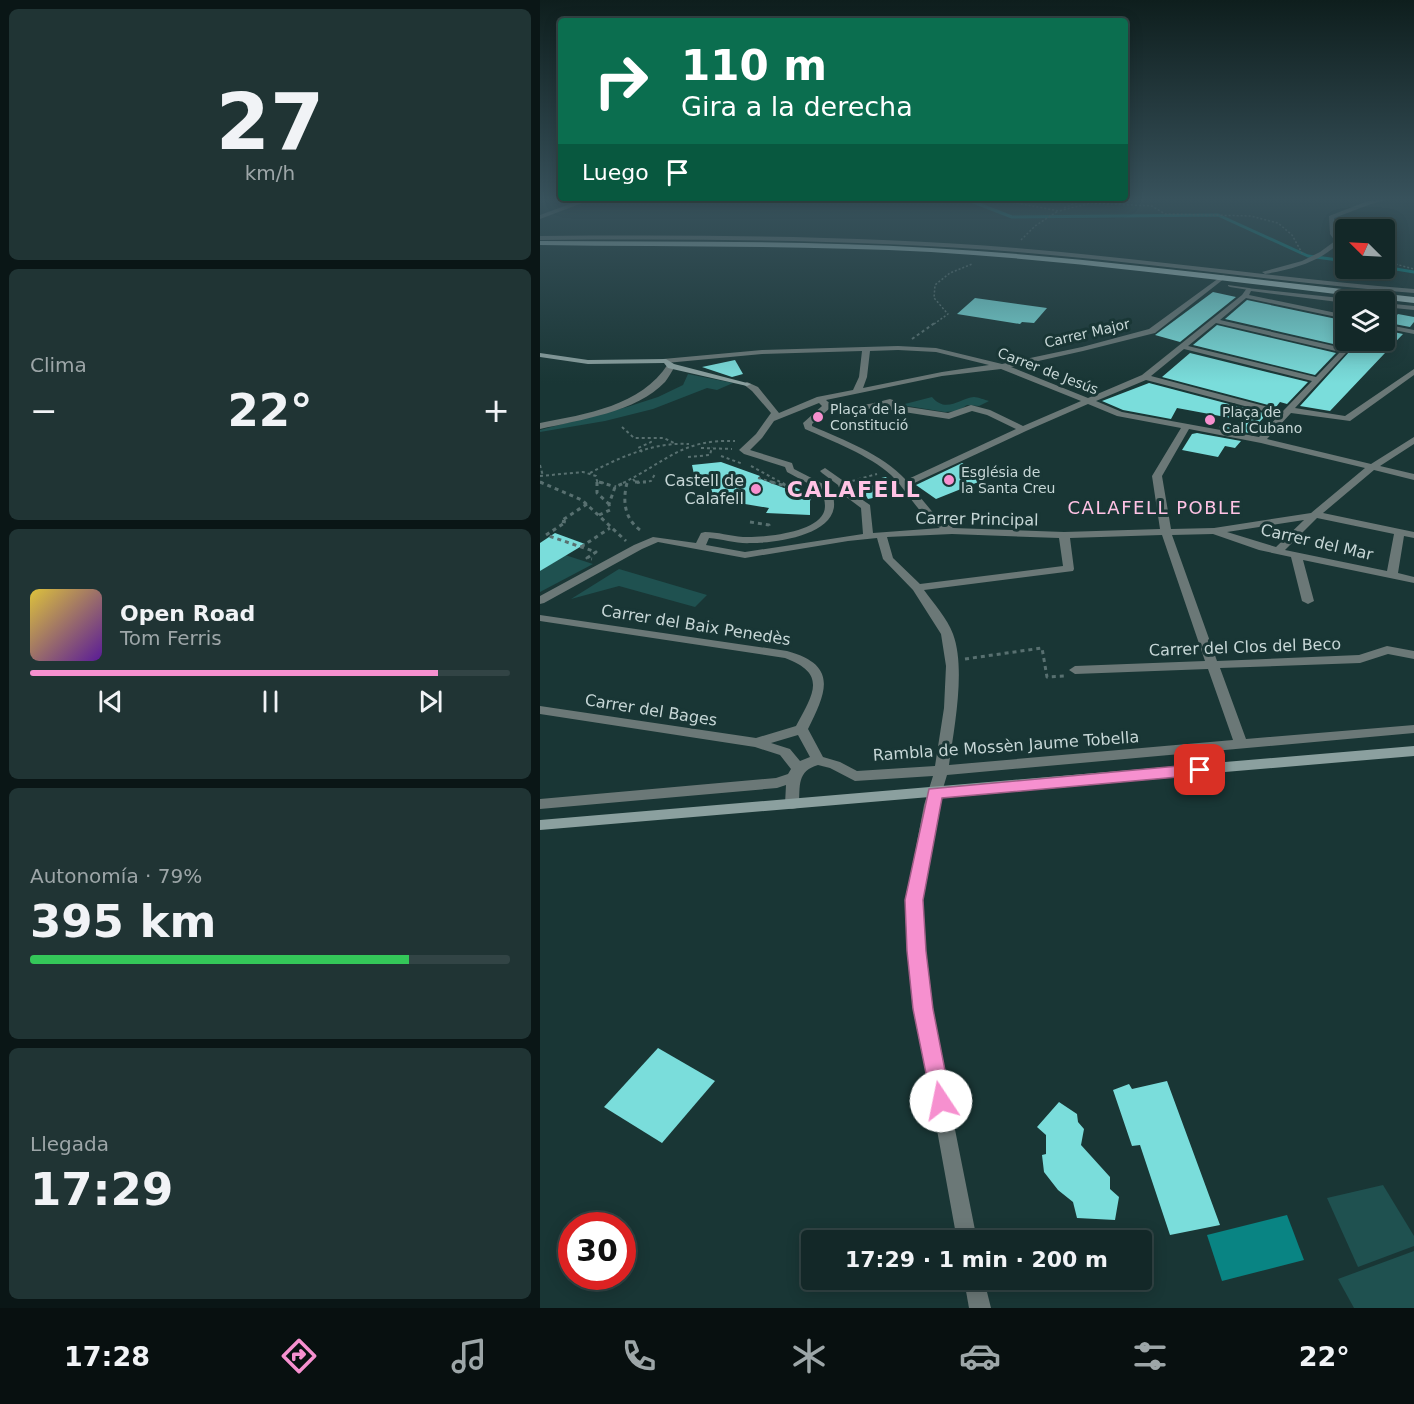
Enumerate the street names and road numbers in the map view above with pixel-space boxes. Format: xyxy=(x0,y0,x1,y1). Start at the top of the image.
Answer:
street label: Carrer Major xyxy=(1043,315,1131,351)
street label: Carrer de Jesús xyxy=(996,344,1100,398)
street label: Carrer Principal xyxy=(915,508,1039,530)
street label: Carrer del Mar xyxy=(1259,520,1375,564)
street label: Carrer del Baix Penedès xyxy=(600,601,792,649)
street label: Carrer del Clos del Beco xyxy=(1149,634,1341,660)
street label: Carrer del Bages xyxy=(584,690,718,730)
street label: Rambla de Mossèn Jaume Tobella xyxy=(872,727,1140,765)

